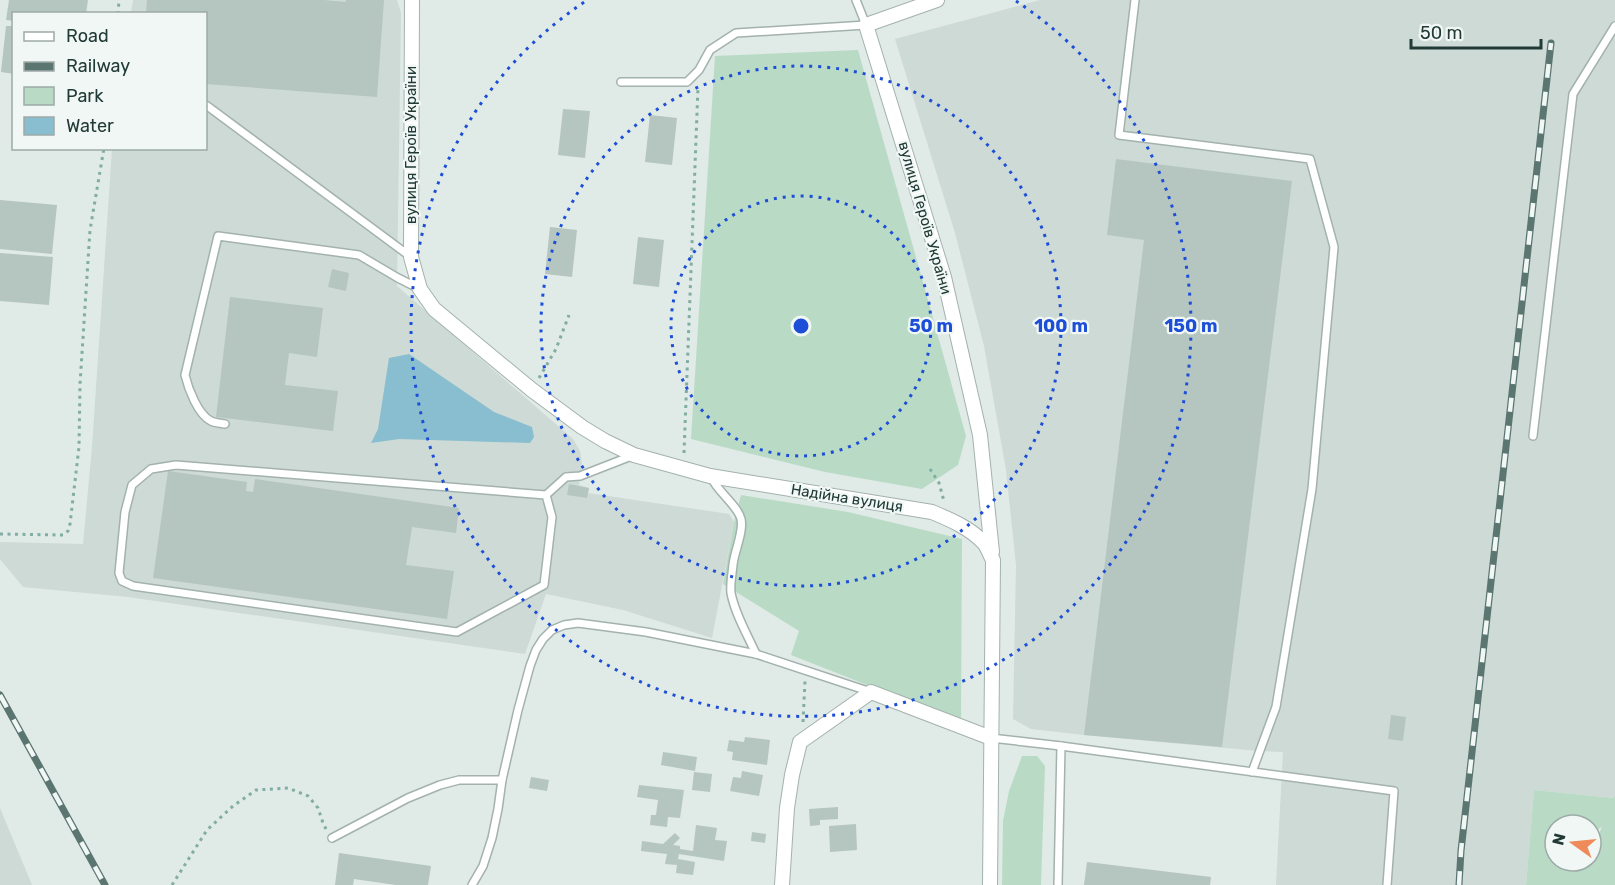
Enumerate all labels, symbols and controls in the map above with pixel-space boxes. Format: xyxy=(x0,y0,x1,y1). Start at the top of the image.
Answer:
legend xyxy=(12,12,207,150)
scale bar xyxy=(1411,12,1542,50)
text: 50 m xyxy=(1420,22,1463,44)
text: Road xyxy=(66,25,109,47)
text: Railway xyxy=(66,55,130,77)
street label: вулиця Героїв України xyxy=(402,66,420,224)
text: Park xyxy=(66,85,104,107)
text: Water xyxy=(66,115,114,137)
street label: вулиця Героїв України xyxy=(895,139,955,297)
text: 50 m xyxy=(909,315,953,337)
text: 100 m xyxy=(1034,315,1088,337)
text: 150 m xyxy=(1164,315,1218,337)
centre of rings xyxy=(791,316,811,336)
street label: Надійна вулиця xyxy=(790,480,904,516)
north arrow xyxy=(1543,813,1603,873)
text: N xyxy=(1548,831,1570,847)

